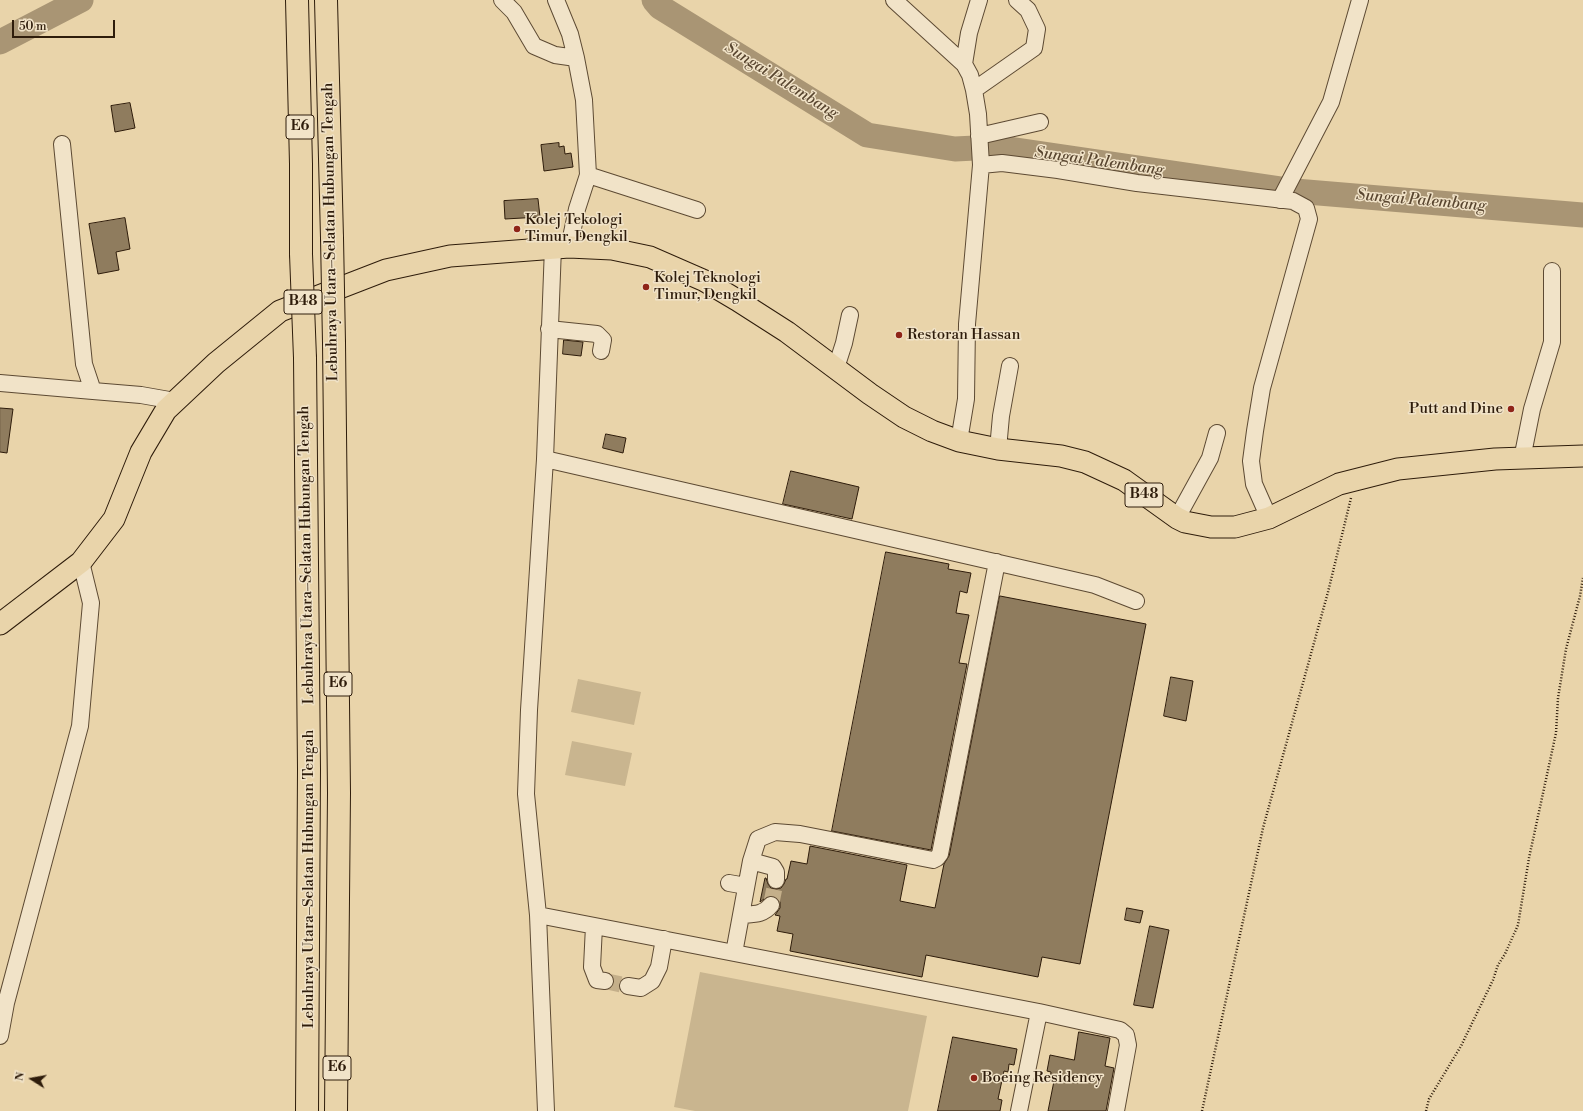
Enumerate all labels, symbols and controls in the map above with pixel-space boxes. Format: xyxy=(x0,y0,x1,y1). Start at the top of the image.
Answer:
scale bar xyxy=(14,12,117,38)
text: 50 m xyxy=(19,19,47,34)
water label: Sungai Palembang xyxy=(721,38,841,124)
street label: Lebuhraya Utara–Selatan Hubungan Tengah xyxy=(319,82,343,382)
road number: E6 xyxy=(286,115,314,139)
water label: Sungai Palembang xyxy=(1033,143,1165,181)
water label: Sungai Palembang xyxy=(1355,186,1487,216)
place label: Kolej Tekologi Timur, Dengkil xyxy=(525,211,628,246)
marker: Kolej Tekologi Timur, Dengkil xyxy=(512,224,522,234)
place label: Kolej Teknologi Timur, Dengkil xyxy=(654,269,761,304)
marker: Kolej Teknologi Timur, Dengkil xyxy=(641,282,651,292)
road number: B48 xyxy=(284,290,322,314)
place label: Restoran Hassan xyxy=(907,326,1020,344)
marker: Restoran Hassan xyxy=(894,330,904,340)
place label: Putt and Dine xyxy=(1409,400,1503,418)
marker: Putt and Dine xyxy=(1506,404,1516,414)
street label: Lebuhraya Utara–Selatan Hubungan Tengah xyxy=(295,405,319,705)
road number: B48 xyxy=(1125,483,1163,507)
road number: E6 xyxy=(324,672,352,696)
street label: Lebuhraya Utara–Selatan Hubungan Tengah xyxy=(300,730,318,1028)
road number: E6 xyxy=(323,1056,351,1080)
north arrow xyxy=(12,1059,52,1099)
place label: Boeing Residency xyxy=(982,1069,1103,1087)
text: N xyxy=(13,1071,28,1082)
marker: Boeing Residency xyxy=(969,1073,979,1083)

